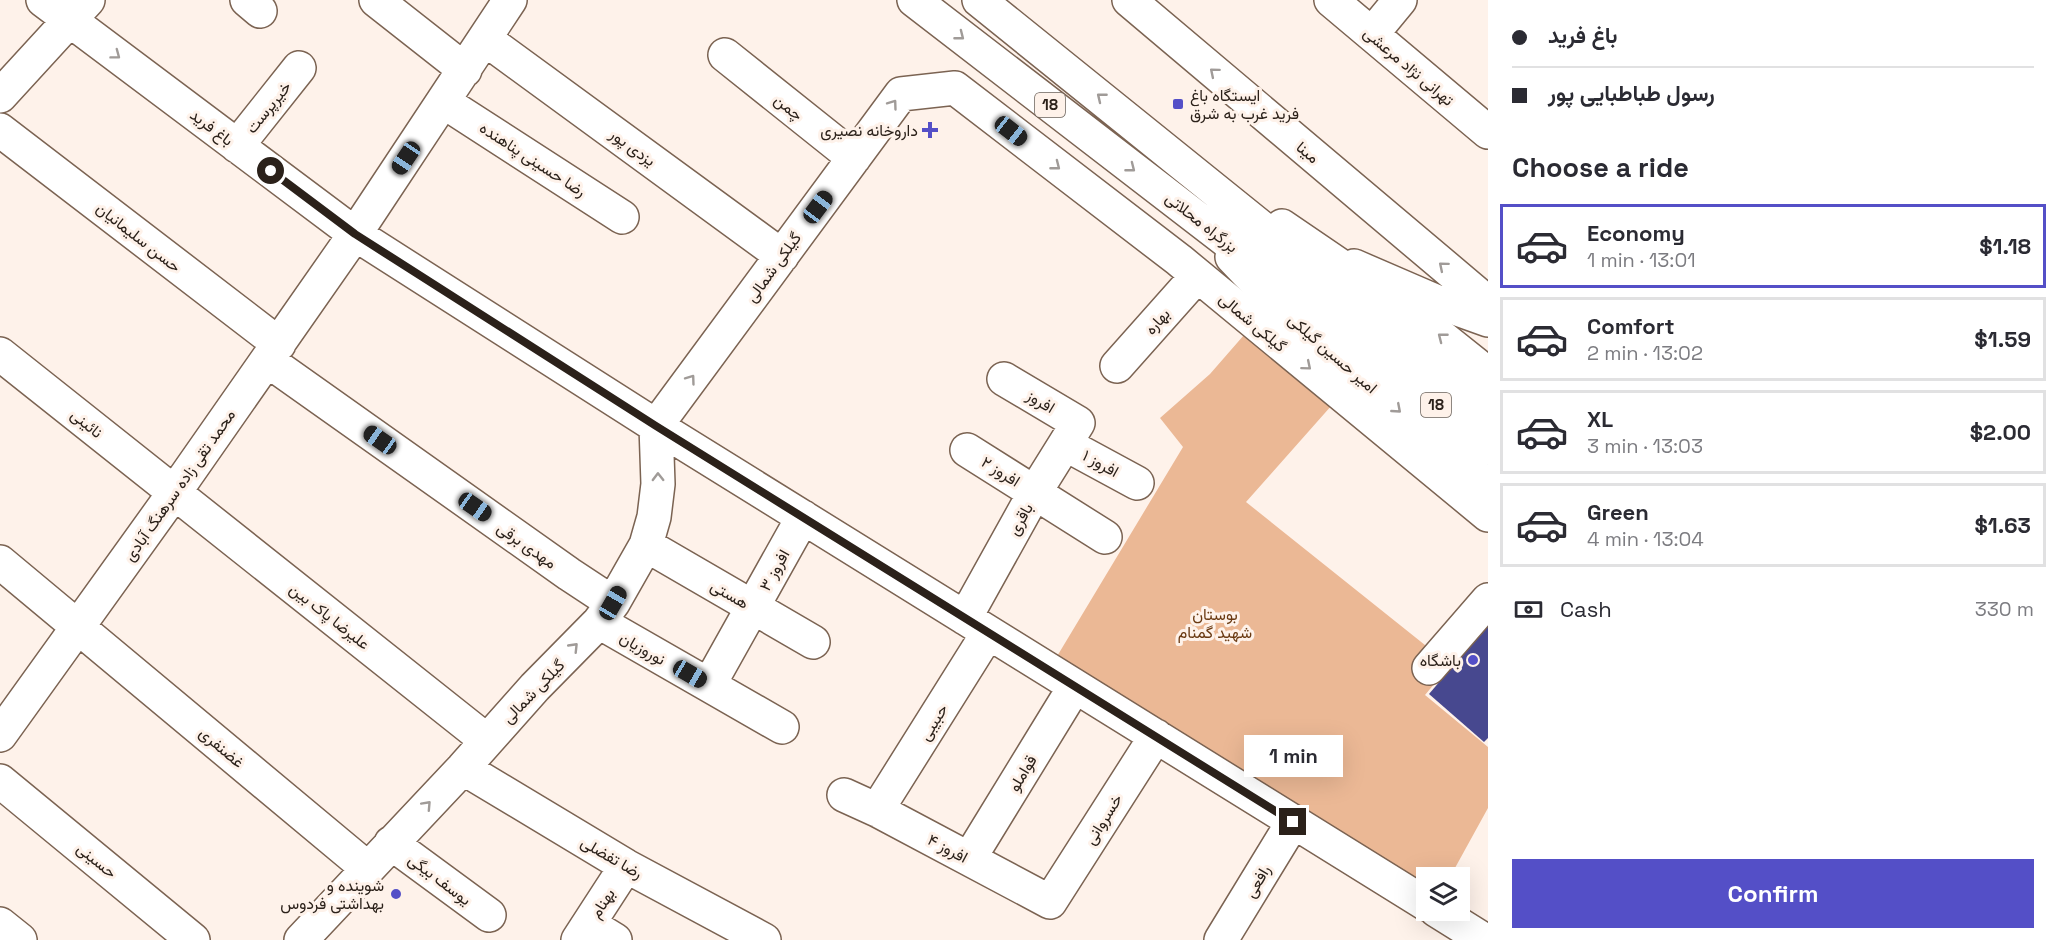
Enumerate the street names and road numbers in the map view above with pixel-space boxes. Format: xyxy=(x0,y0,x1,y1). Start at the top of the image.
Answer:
street label: تهرانی نژاد مرعشی xyxy=(1359,22,1458,110)
street label: خیرپرست xyxy=(241,77,297,138)
street label: چمن xyxy=(769,89,808,126)
road number: 18 xyxy=(1035,93,1065,117)
street label: باغ فرید xyxy=(185,104,238,151)
street label: رضا حسینی پناهنده xyxy=(475,117,590,203)
street label: یزدی پور xyxy=(604,123,660,172)
street label: مینا xyxy=(1292,137,1324,168)
street label: بزرگراه محلاتی xyxy=(1161,187,1242,257)
street label: حسن سلیمانیان xyxy=(92,198,186,277)
street label: گيلکی شمالی xyxy=(741,228,806,306)
street label: گيلکی شمالی xyxy=(1215,288,1291,357)
street label: بهاره xyxy=(1140,304,1175,339)
street label: امیر حسین گیلکی xyxy=(1284,309,1382,398)
street label: افروز xyxy=(1022,384,1059,418)
road number: 18 xyxy=(1421,393,1451,417)
street label: نائینی xyxy=(66,404,107,443)
street label: محمد تقی زاده سرهنگ آبادی xyxy=(119,405,240,565)
street label: افروز ۱ xyxy=(1079,445,1123,482)
street label: افروز ۲ xyxy=(977,451,1024,491)
street label: باقری xyxy=(1003,499,1038,539)
street label: مهدی برقی xyxy=(493,517,561,573)
street label: افروز ۳ xyxy=(755,546,794,595)
street label: هستی xyxy=(707,575,753,614)
street label: علیرضا پاک بین xyxy=(285,578,374,655)
street label: نوروزیان xyxy=(616,627,669,670)
street label: گيلکی شمالی xyxy=(497,655,569,728)
street label: حبیبی xyxy=(914,700,953,745)
street label: غضنفری xyxy=(195,722,249,772)
street label: قواملو xyxy=(1003,751,1041,795)
street label: خسروانی xyxy=(1080,790,1127,849)
street label: افروز ۴ xyxy=(924,829,972,868)
street label: رضا تفضلی xyxy=(577,831,646,884)
street label: حسینی xyxy=(72,838,121,883)
street label: یوسف بیگی xyxy=(404,849,476,910)
street label: رافعی xyxy=(1239,861,1275,902)
street label: بهنام xyxy=(585,884,620,922)

